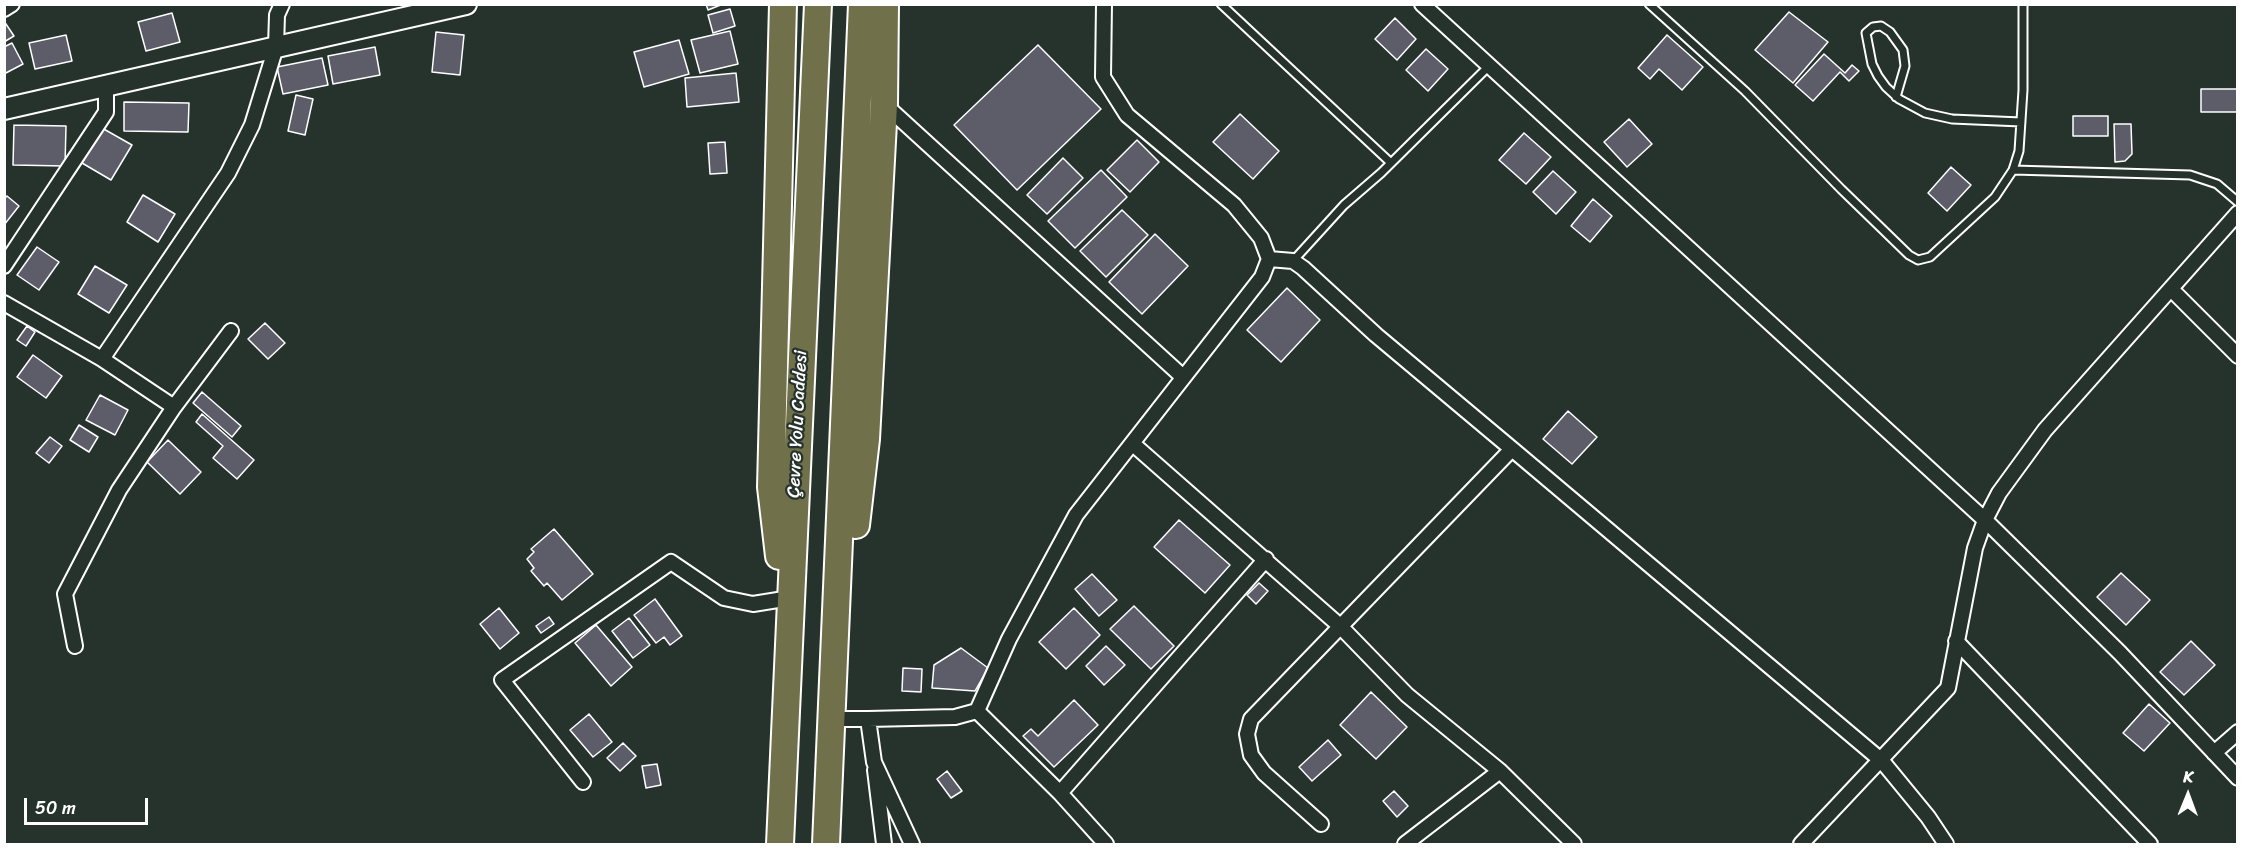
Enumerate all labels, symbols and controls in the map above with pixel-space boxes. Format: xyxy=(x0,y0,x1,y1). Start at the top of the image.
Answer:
street label: Çevre Yolu Caddesi xyxy=(783,350,813,498)
text: K xyxy=(2183,762,2193,791)
north arrow xyxy=(2158,765,2218,825)
scale bar xyxy=(27,786,152,824)
text: 50 m xyxy=(35,792,76,824)

